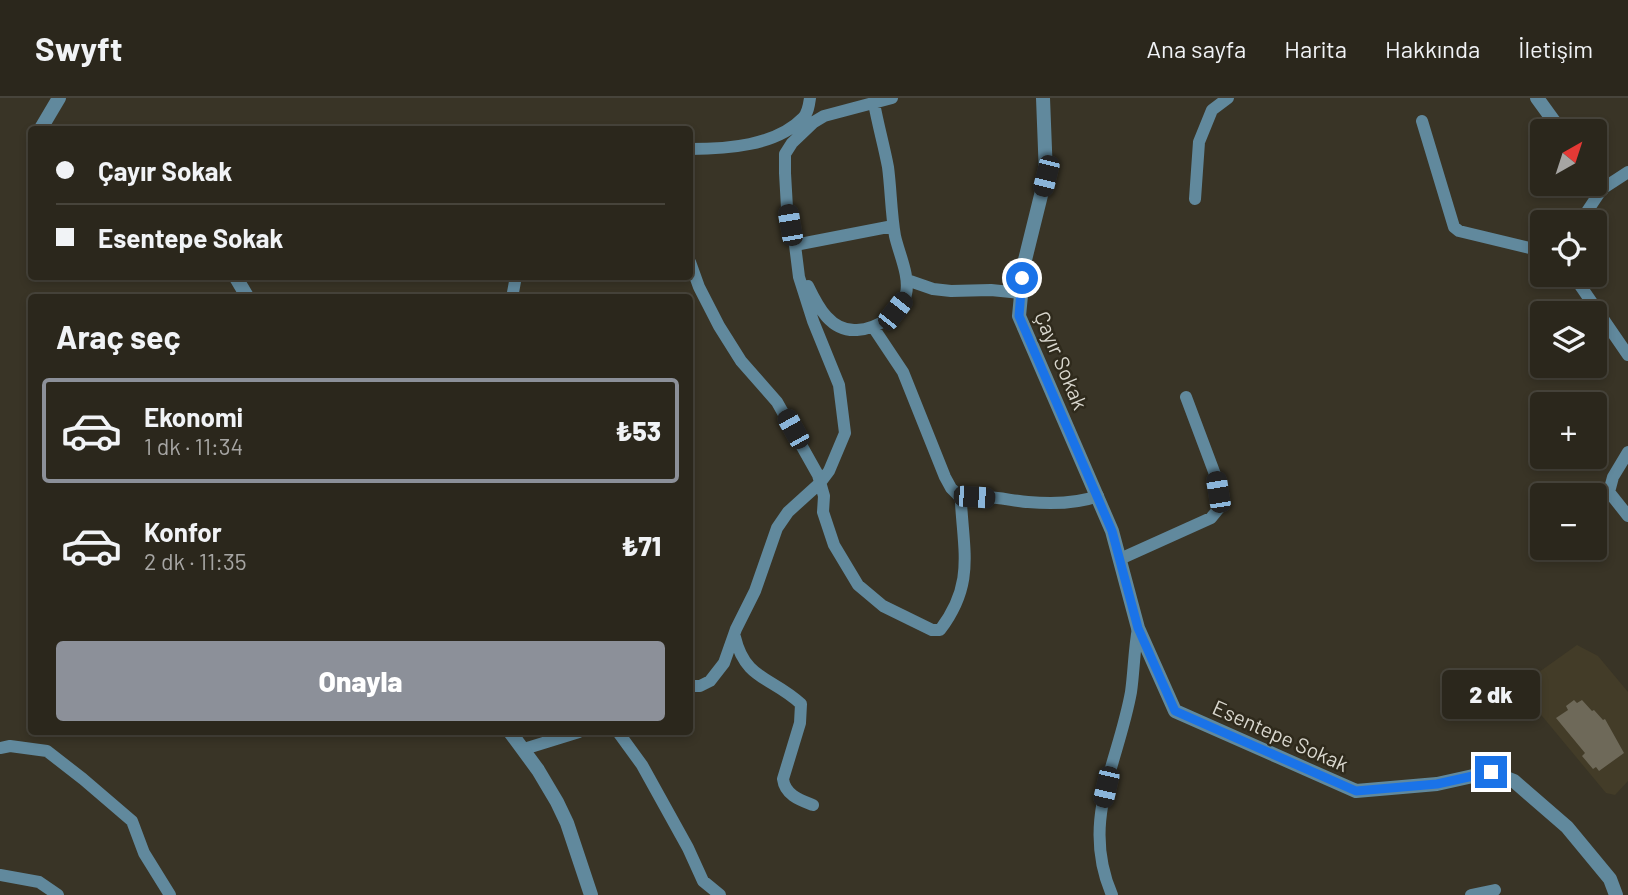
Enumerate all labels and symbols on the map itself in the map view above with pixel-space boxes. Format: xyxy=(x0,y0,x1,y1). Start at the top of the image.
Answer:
north arrow xyxy=(1530,119,1606,196)
car xyxy=(1031,153,1062,199)
car xyxy=(777,202,804,248)
route start xyxy=(1006,262,1038,294)
car xyxy=(874,288,917,334)
street label: Çayır Sokak xyxy=(1030,307,1094,413)
car xyxy=(774,406,813,452)
car xyxy=(1205,470,1232,514)
car xyxy=(953,485,996,509)
callout: 2 dk xyxy=(1442,670,1540,720)
street label: Esentepe Sokak xyxy=(1209,694,1353,776)
route end xyxy=(1475,756,1507,788)
car xyxy=(1092,764,1121,810)

